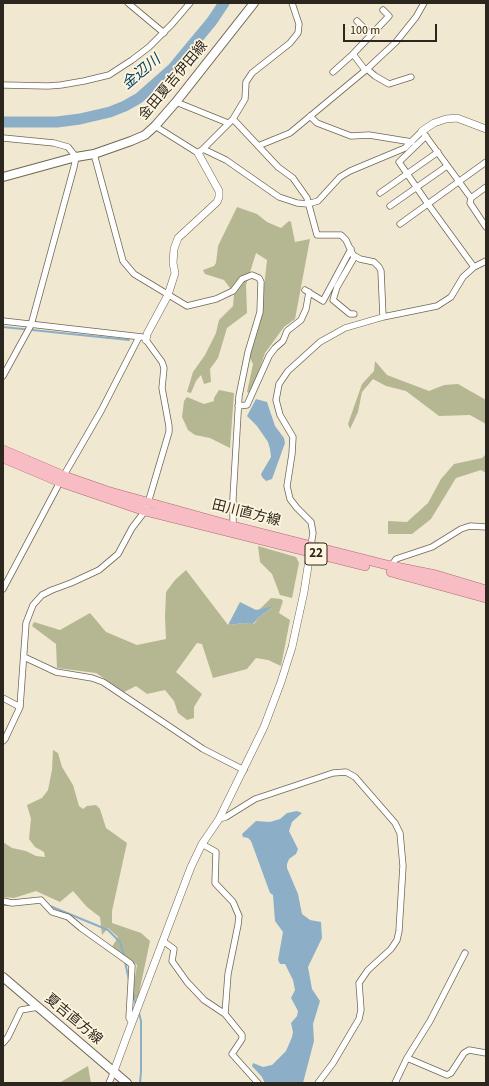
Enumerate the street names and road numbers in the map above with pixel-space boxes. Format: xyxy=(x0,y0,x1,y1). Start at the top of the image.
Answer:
street label: 金田夏吉伊田線 xyxy=(136,38,212,124)
street label: 田川直方線 xyxy=(210,497,282,531)
road number: 22 xyxy=(305,543,327,565)
street label: 夏吉直方線 xyxy=(41,991,105,1049)

